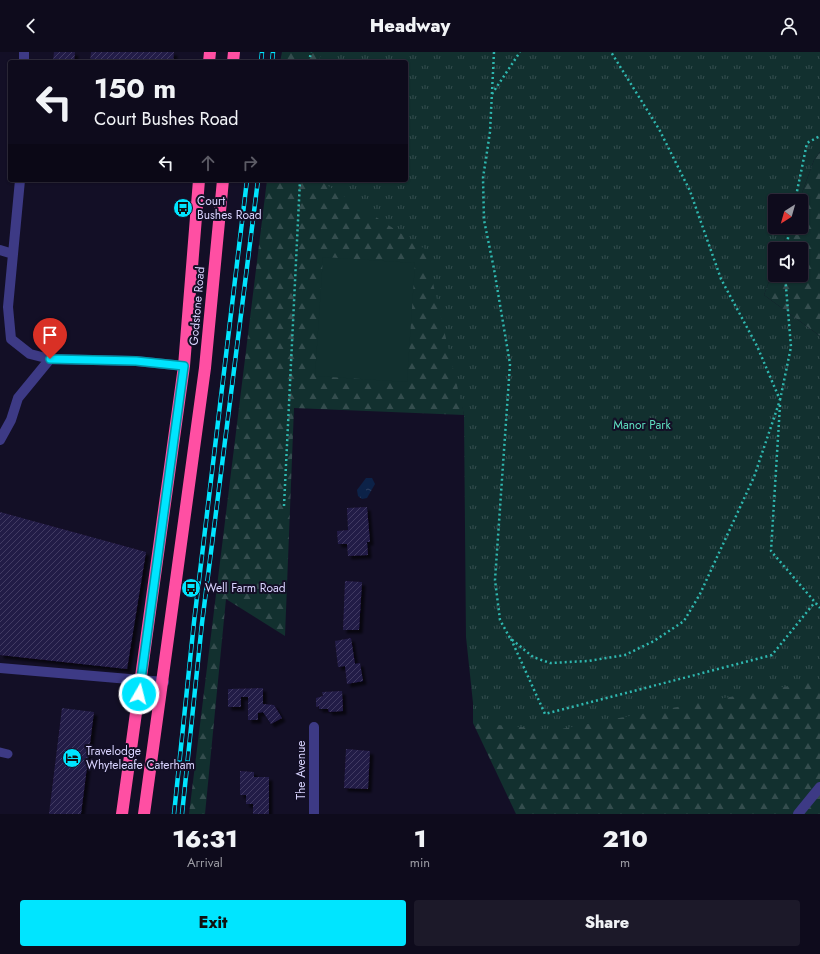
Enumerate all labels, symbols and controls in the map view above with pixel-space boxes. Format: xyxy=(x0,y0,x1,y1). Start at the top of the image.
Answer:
text: Headway xyxy=(370,13,450,39)
icon: back xyxy=(20,15,42,37)
icon: person xyxy=(778,15,800,37)
text: 150 m xyxy=(94,68,176,109)
icon: left xyxy=(28,76,80,128)
text: Court Bushes Road xyxy=(94,106,238,132)
icon: left xyxy=(155,152,177,174)
icon: ahead xyxy=(197,152,219,174)
icon: right xyxy=(239,152,261,174)
place label: Court Bushes Road xyxy=(197,192,262,224)
north arrow xyxy=(768,194,808,234)
map controls xyxy=(768,194,808,282)
bus stop icon: Court Bushes Road xyxy=(172,197,194,219)
button: sound xyxy=(768,242,808,282)
street label: Godstone Road xyxy=(185,266,209,346)
pin xyxy=(33,318,67,359)
icon: arrive xyxy=(39,324,61,346)
park label: Manor Park xyxy=(613,416,671,434)
bus stop icon: Well Farm Road xyxy=(180,577,202,599)
place label: Well Farm Road xyxy=(205,579,286,597)
position arrow xyxy=(118,673,160,715)
street label: The Avenue xyxy=(292,740,310,800)
place label: Travelodge Whyteleafe Caterham xyxy=(86,742,195,774)
hotel icon: Travelodge Whyteleafe Caterham xyxy=(61,747,83,769)
text: 16:31 xyxy=(172,821,238,856)
text: 1 xyxy=(414,821,426,856)
text: 210 xyxy=(602,821,648,856)
text: Arrival xyxy=(187,853,223,872)
text: min xyxy=(410,853,430,872)
text: m xyxy=(620,853,630,872)
button: Exit xyxy=(20,900,406,946)
button: Share xyxy=(414,900,800,946)

